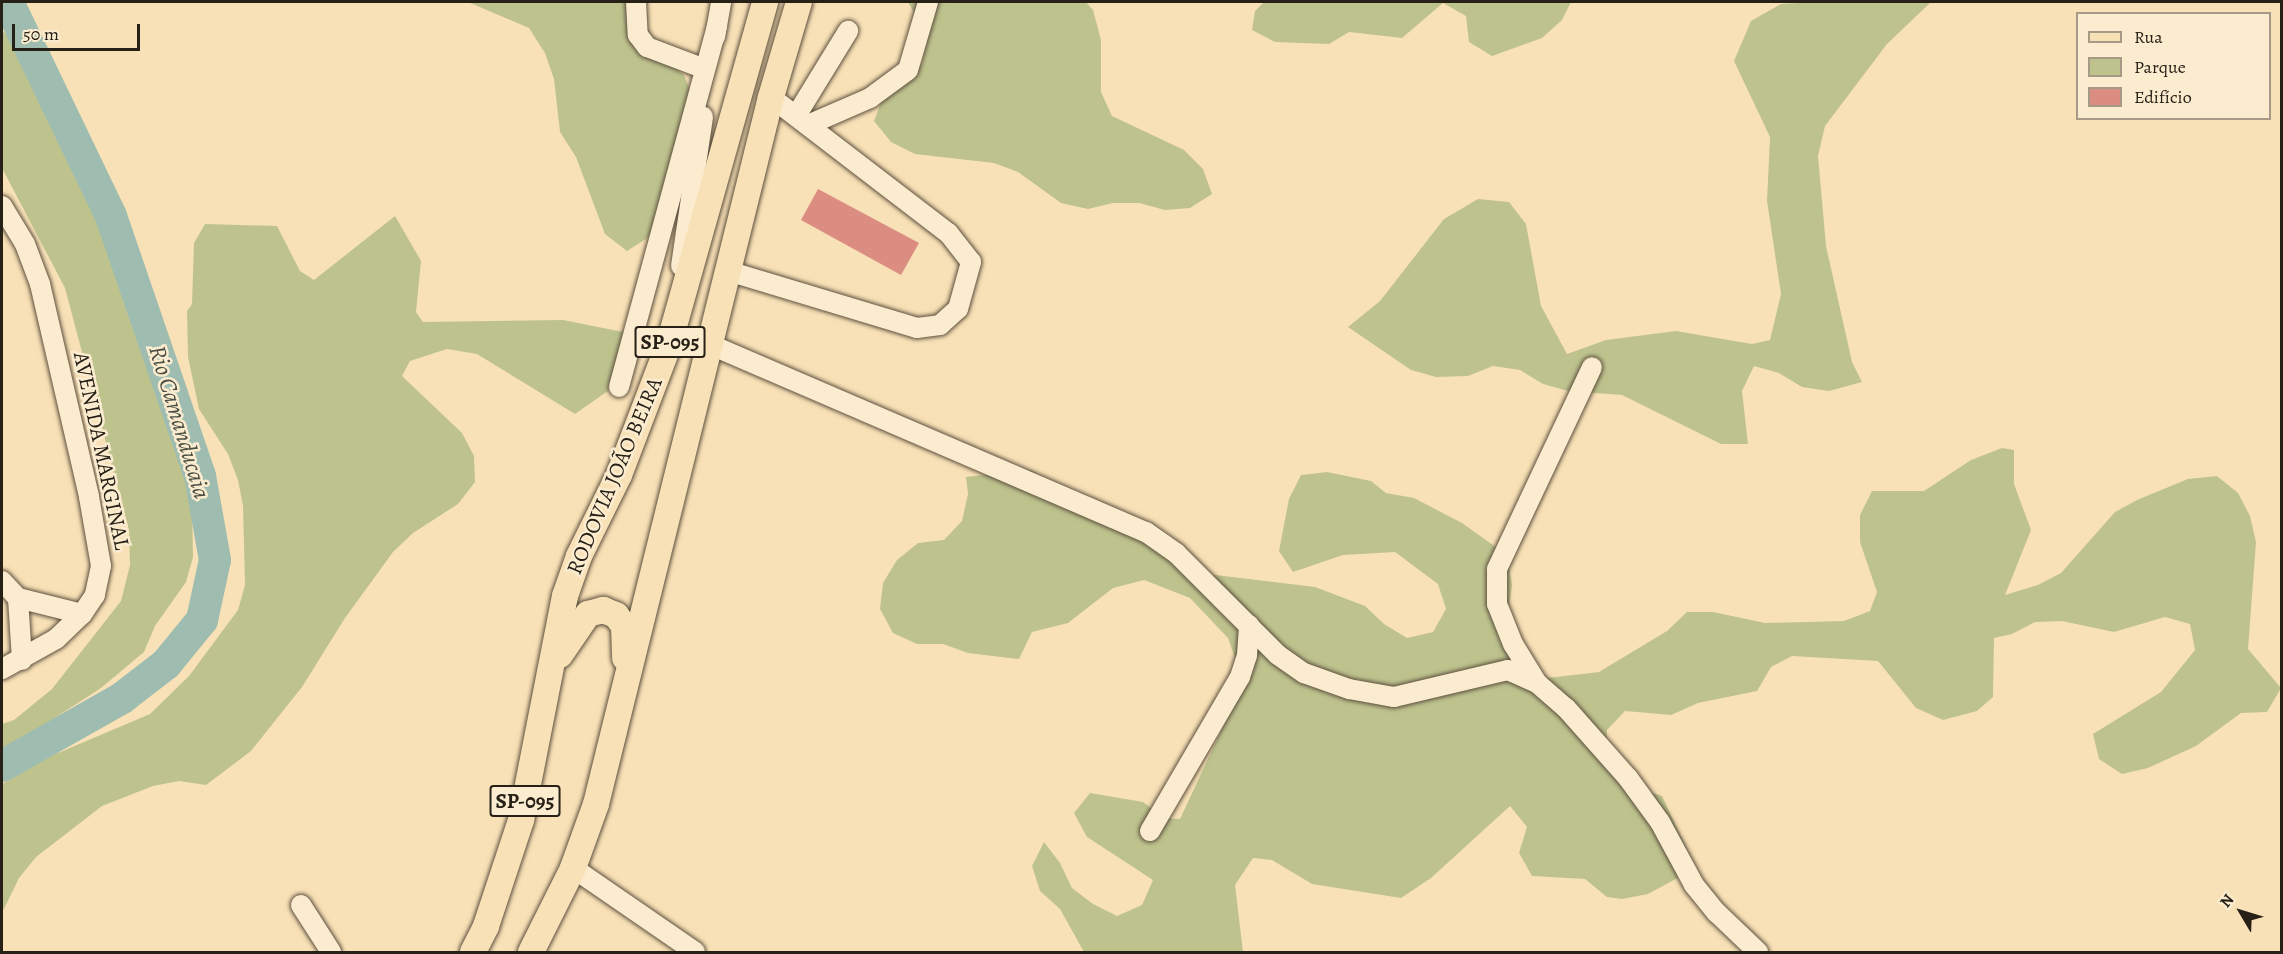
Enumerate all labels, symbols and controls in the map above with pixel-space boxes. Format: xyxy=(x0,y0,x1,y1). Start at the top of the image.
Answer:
scale bar xyxy=(15,12,142,50)
legend xyxy=(2076,12,2271,120)
text: 50 m xyxy=(23,22,59,46)
text: Rua xyxy=(2134,25,2163,49)
text: Parque xyxy=(2134,55,2186,79)
text: Edifício xyxy=(2134,85,2192,109)
road number: SP-095 xyxy=(634,324,706,360)
water label: Rio Camanducaia xyxy=(142,342,216,502)
street label: AVENIDA MARGINAL xyxy=(67,350,135,552)
street label: RODOVIA JOÃO BEIRA xyxy=(562,373,668,579)
road number: SP-095 xyxy=(489,783,561,819)
north arrow xyxy=(2211,882,2271,942)
text: N xyxy=(2215,890,2239,912)

